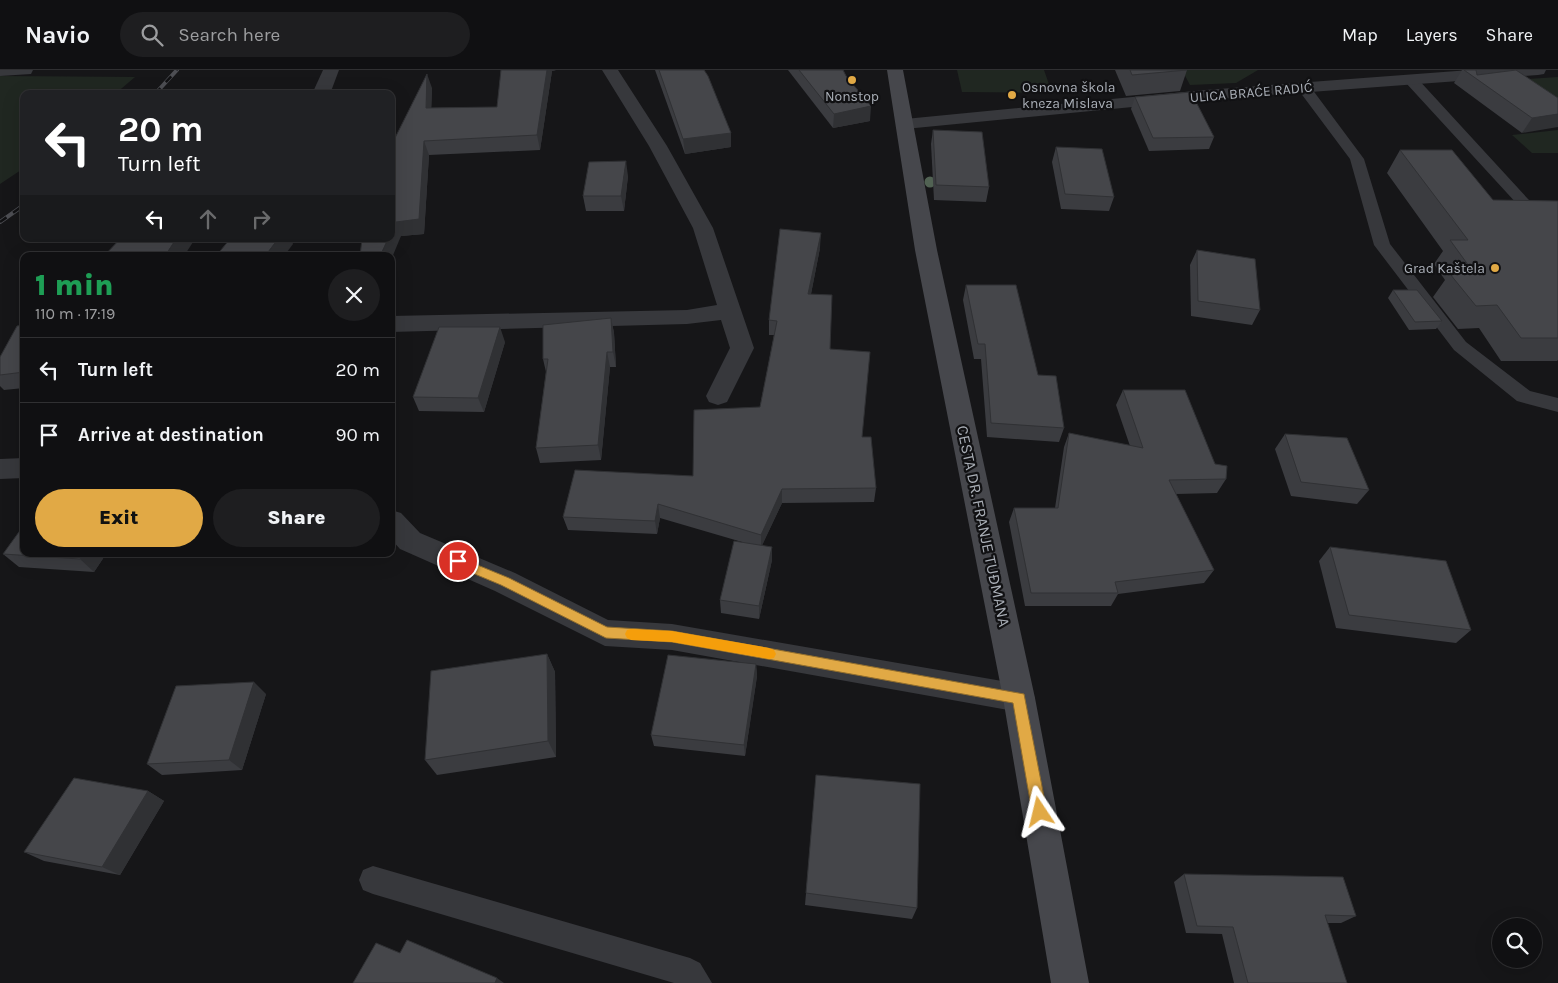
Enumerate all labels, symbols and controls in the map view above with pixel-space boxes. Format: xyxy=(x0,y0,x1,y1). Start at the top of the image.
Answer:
search box xyxy=(120,12,470,57)
text: Navio xyxy=(25,21,90,49)
icon: search xyxy=(138,21,166,49)
text: Search here xyxy=(178,24,280,46)
text: Map xyxy=(1342,24,1378,46)
text: Layers xyxy=(1406,24,1458,46)
text: Share xyxy=(1486,24,1533,46)
marker: Nonstop xyxy=(846,74,858,86)
place label: Osnovna škola kneza Mislava xyxy=(1022,79,1116,112)
street label: ULICA BRAĆE RADIĆ xyxy=(1189,79,1313,106)
place label: Nonstop xyxy=(825,88,879,105)
marker: Osnovna škola kneza Mislava xyxy=(1006,89,1018,101)
text: 20 m xyxy=(118,109,203,150)
icon: left xyxy=(35,110,100,175)
text: Turn left xyxy=(118,151,201,177)
icon: left xyxy=(141,205,169,233)
icon: ahead xyxy=(194,205,222,233)
icon: right xyxy=(247,205,275,233)
place label: Grad Kaštela xyxy=(1404,260,1485,277)
marker: Grad Kaštela xyxy=(1489,262,1501,274)
text: 1 min xyxy=(35,267,114,303)
button: close xyxy=(328,269,380,321)
text: 110 m · 17:19 xyxy=(35,304,115,323)
icon: left xyxy=(35,356,63,384)
text: Turn left xyxy=(78,359,153,381)
text: 20 m xyxy=(335,359,380,381)
icon: arrive xyxy=(35,421,63,449)
text: Arrive at destination xyxy=(78,424,264,446)
text: 90 m xyxy=(335,424,380,446)
street label: CESTA DR. FRANJE TUĐMANA xyxy=(953,424,1014,628)
button: Exit xyxy=(35,489,203,547)
button: Share xyxy=(213,489,380,547)
pin xyxy=(437,540,479,582)
icon: arrive xyxy=(444,547,472,575)
position arrow xyxy=(1013,785,1065,837)
map controls xyxy=(1492,918,1542,968)
button: search xyxy=(1492,918,1542,968)

